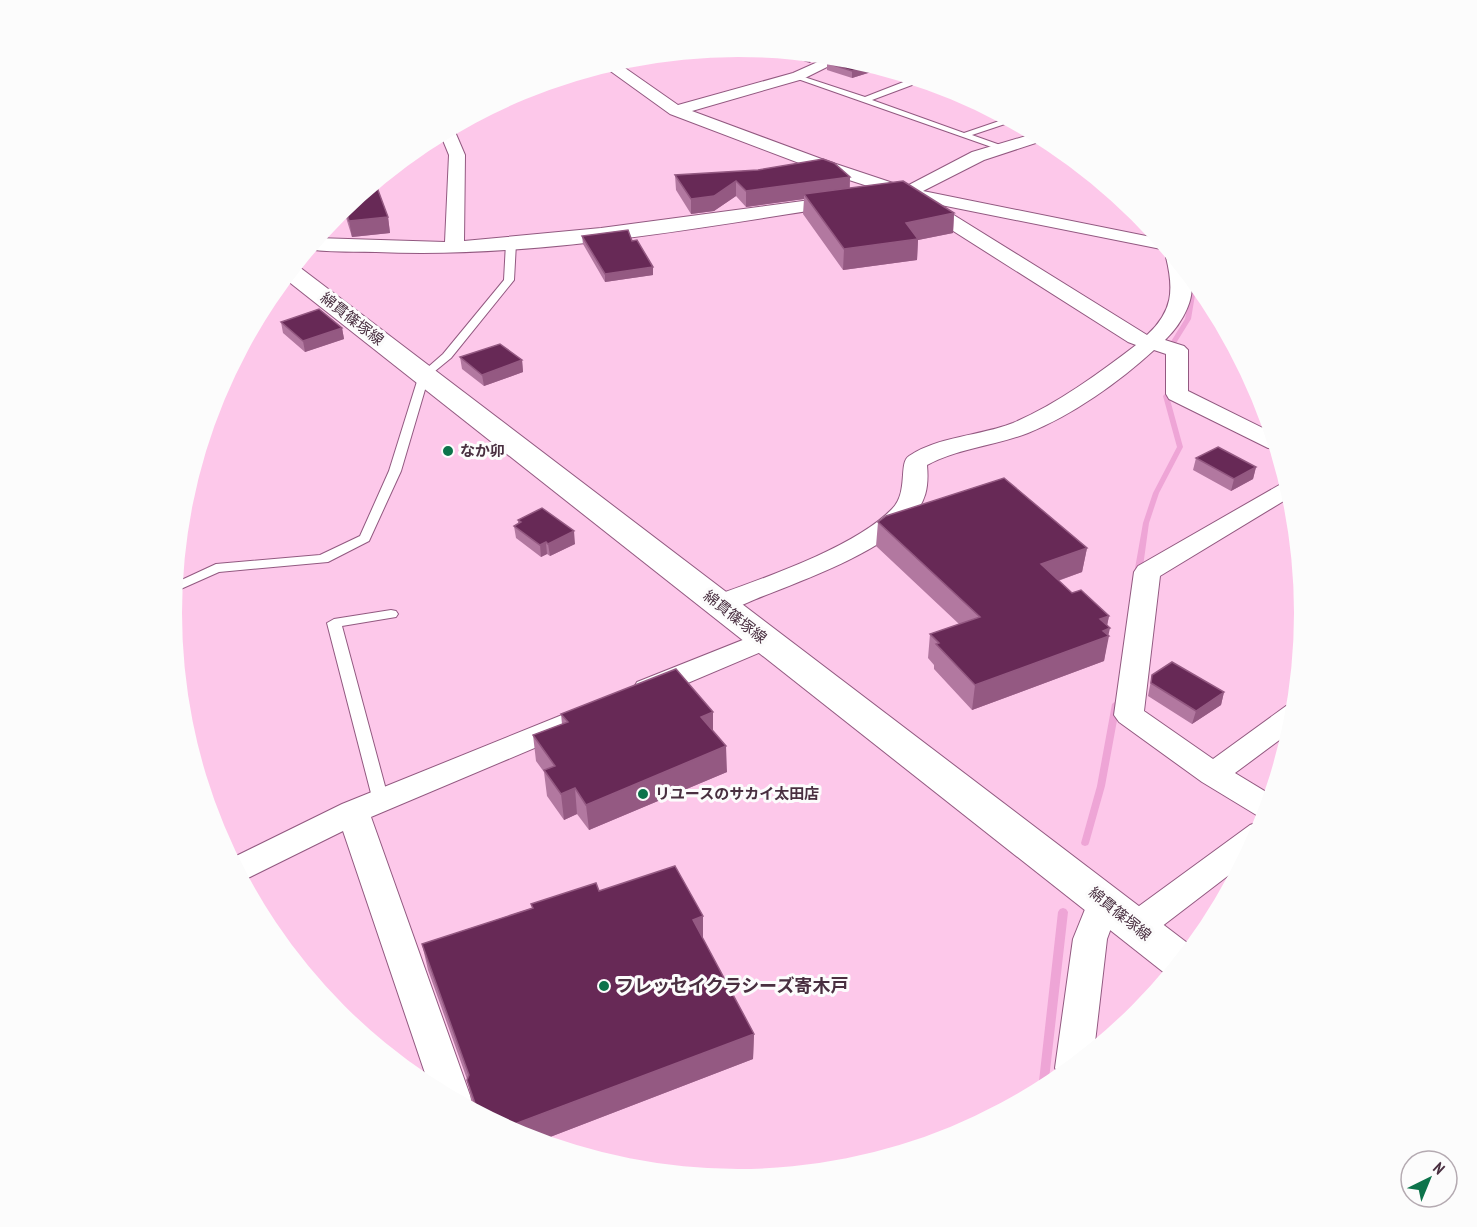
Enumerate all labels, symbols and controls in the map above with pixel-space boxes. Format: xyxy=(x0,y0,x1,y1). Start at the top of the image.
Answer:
street label: 綿貫篠塚線 xyxy=(317,288,388,349)
place label: なか卯 xyxy=(460,441,505,460)
marker: なか卯 xyxy=(441,444,455,458)
street label: 綿貫篠塚線 xyxy=(700,586,771,647)
place label: リユースのサカイ太田店 xyxy=(655,784,819,803)
marker: リユースのサカイ太田店 xyxy=(636,787,650,801)
street label: 綿貫篠塚線 xyxy=(1085,883,1155,945)
place label: フレッセイクラシーズ寄木戸 xyxy=(616,974,848,997)
marker: フレッセイクラシーズ寄木戸 xyxy=(597,979,611,993)
north arrow xyxy=(1399,1149,1459,1209)
text: N xyxy=(1429,1158,1449,1178)

